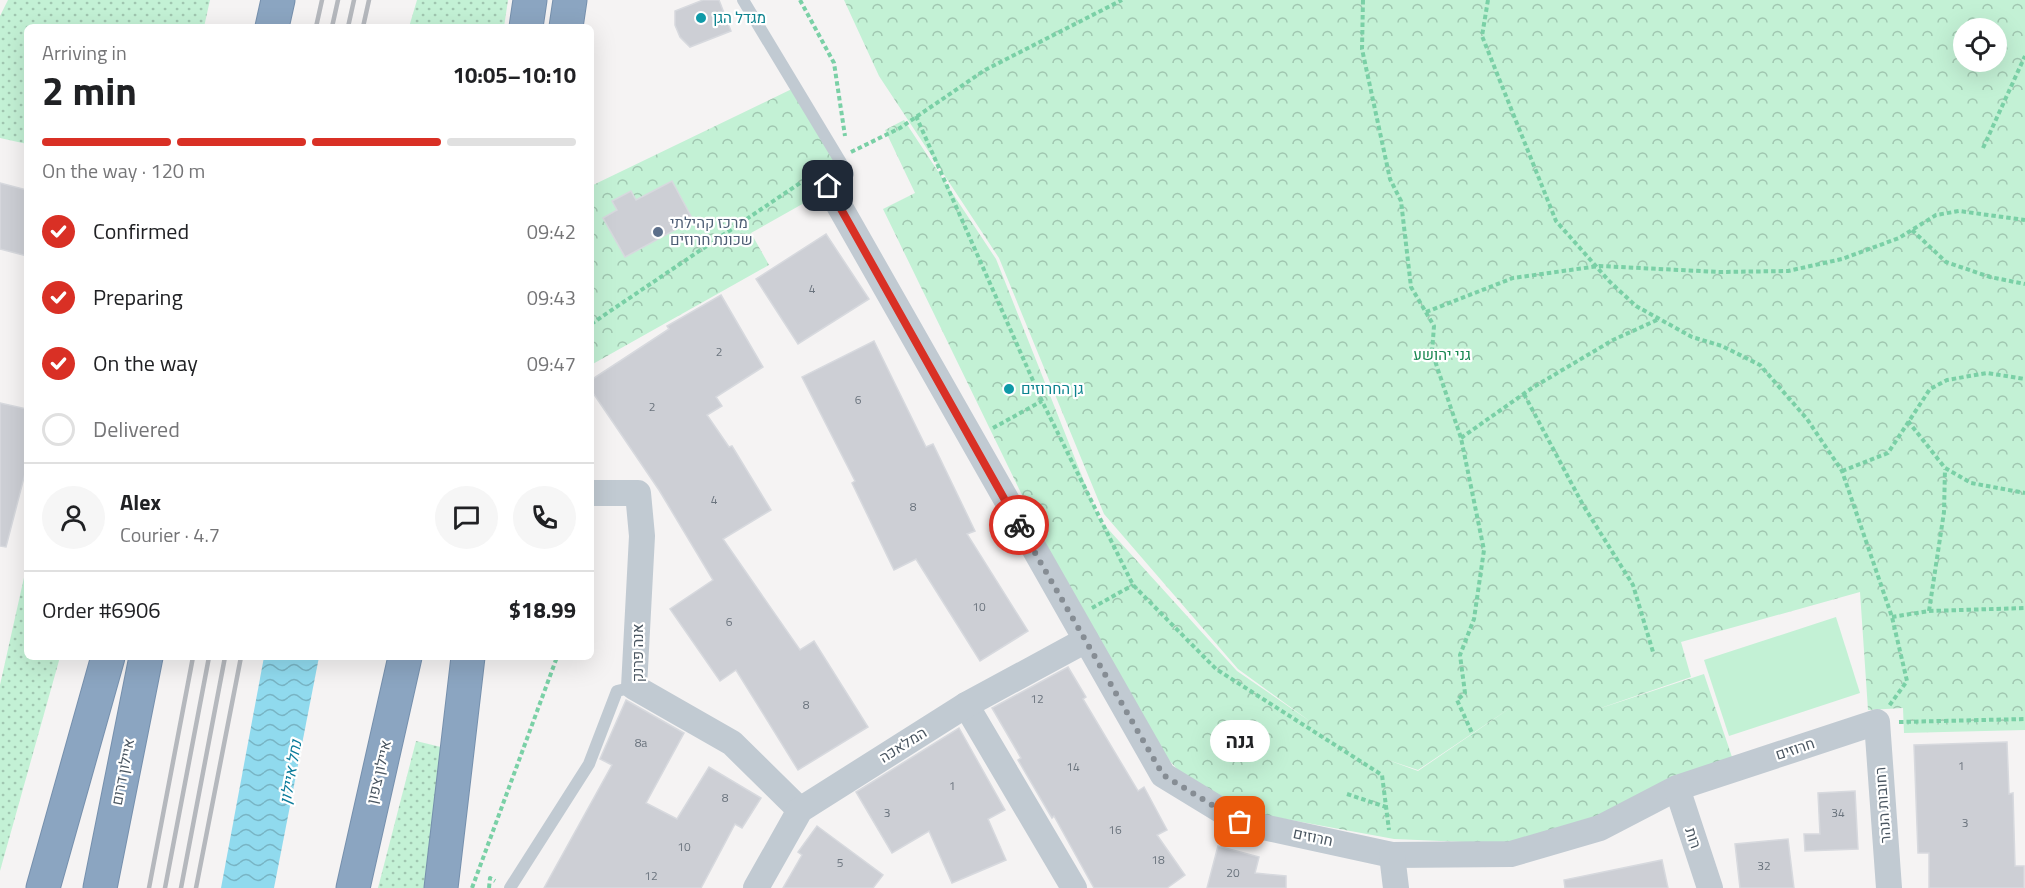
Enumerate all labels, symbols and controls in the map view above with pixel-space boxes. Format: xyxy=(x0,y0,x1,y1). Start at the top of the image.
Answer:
place label: מגדל הגן xyxy=(713,6,766,29)
marker: מגדל הגן xyxy=(694,11,708,25)
map controls xyxy=(1953,18,2007,72)
button: locate xyxy=(1953,18,2007,72)
text: Arriving in xyxy=(42,37,127,68)
text: 10:05–10:10 xyxy=(453,58,576,92)
text: 2 min xyxy=(42,61,137,120)
text: On the way · 120 m xyxy=(42,155,205,186)
pin xyxy=(802,160,853,211)
icon: home xyxy=(811,169,844,202)
place label: מרכז קהילתי שכונת חרוזים xyxy=(670,211,753,251)
text: Confirmed xyxy=(93,214,189,248)
icon: check xyxy=(42,215,75,248)
text: 09:42 xyxy=(527,216,576,247)
marker: מרכז קהילתי שכונת חרוזים xyxy=(651,225,665,239)
house number: 4 xyxy=(809,279,816,298)
text: Preparing xyxy=(93,280,183,314)
icon: check xyxy=(42,281,75,314)
text: 09:43 xyxy=(527,282,576,313)
house number: 2 xyxy=(716,342,722,361)
park label: גני יהושע xyxy=(1413,343,1471,366)
text: On the way xyxy=(93,346,198,380)
icon: check xyxy=(42,347,75,380)
text: 09:47 xyxy=(527,348,576,379)
place label: גן החרוזים xyxy=(1021,377,1084,400)
marker: גן החרוזים xyxy=(1002,382,1016,396)
house number: 6 xyxy=(855,390,862,409)
house number: 2 xyxy=(649,397,655,416)
text: Delivered xyxy=(93,412,180,446)
text: Alex xyxy=(120,485,161,519)
button: person xyxy=(42,486,105,549)
button: chat xyxy=(435,486,498,549)
button: phone xyxy=(513,486,576,549)
house number: 4 xyxy=(711,490,718,509)
courier xyxy=(989,495,1049,555)
house number: 8 xyxy=(910,497,917,516)
icon: bike xyxy=(1003,509,1036,542)
text: Courier · 4.7 xyxy=(120,519,220,550)
text: Order #6906 xyxy=(42,593,161,627)
text: $18.99 xyxy=(509,593,576,627)
house number: 10 xyxy=(972,597,986,616)
house number: 6 xyxy=(726,612,733,631)
street label: אנה פרנק xyxy=(626,624,649,682)
house number: 12 xyxy=(1030,689,1044,708)
house number: 8 xyxy=(803,695,810,714)
callout: גנה xyxy=(1210,720,1270,762)
street label: המלאכה xyxy=(874,721,931,768)
text: גנה xyxy=(1225,725,1255,756)
street label: חרוזים xyxy=(1772,731,1818,766)
house number: 8a xyxy=(635,733,647,752)
street label: איילון דרום xyxy=(105,737,140,807)
water label: נחל איילון xyxy=(273,737,308,806)
street label: איילון צפון xyxy=(360,738,397,806)
house number: 1 xyxy=(1958,756,1964,775)
house number: 14 xyxy=(1066,757,1080,776)
street label: רחובות הנהר xyxy=(1868,766,1897,844)
house number: 1 xyxy=(949,776,955,795)
house number: 8 xyxy=(722,788,729,807)
pin xyxy=(1214,796,1265,847)
house number: 3 xyxy=(884,803,890,822)
house number: 34 xyxy=(1831,803,1845,822)
icon: bag xyxy=(1223,805,1256,838)
house number: 3 xyxy=(1962,813,1968,832)
house number: 16 xyxy=(1108,820,1122,839)
street label: חרוזים xyxy=(1291,821,1335,852)
street label: רות xyxy=(1679,824,1708,851)
house number: 10 xyxy=(677,837,691,856)
house number: 18 xyxy=(1151,850,1165,869)
house number: 5 xyxy=(837,853,844,872)
house number: 32 xyxy=(1757,856,1771,875)
house number: 20 xyxy=(1226,863,1240,882)
house number: 12 xyxy=(644,866,658,885)

